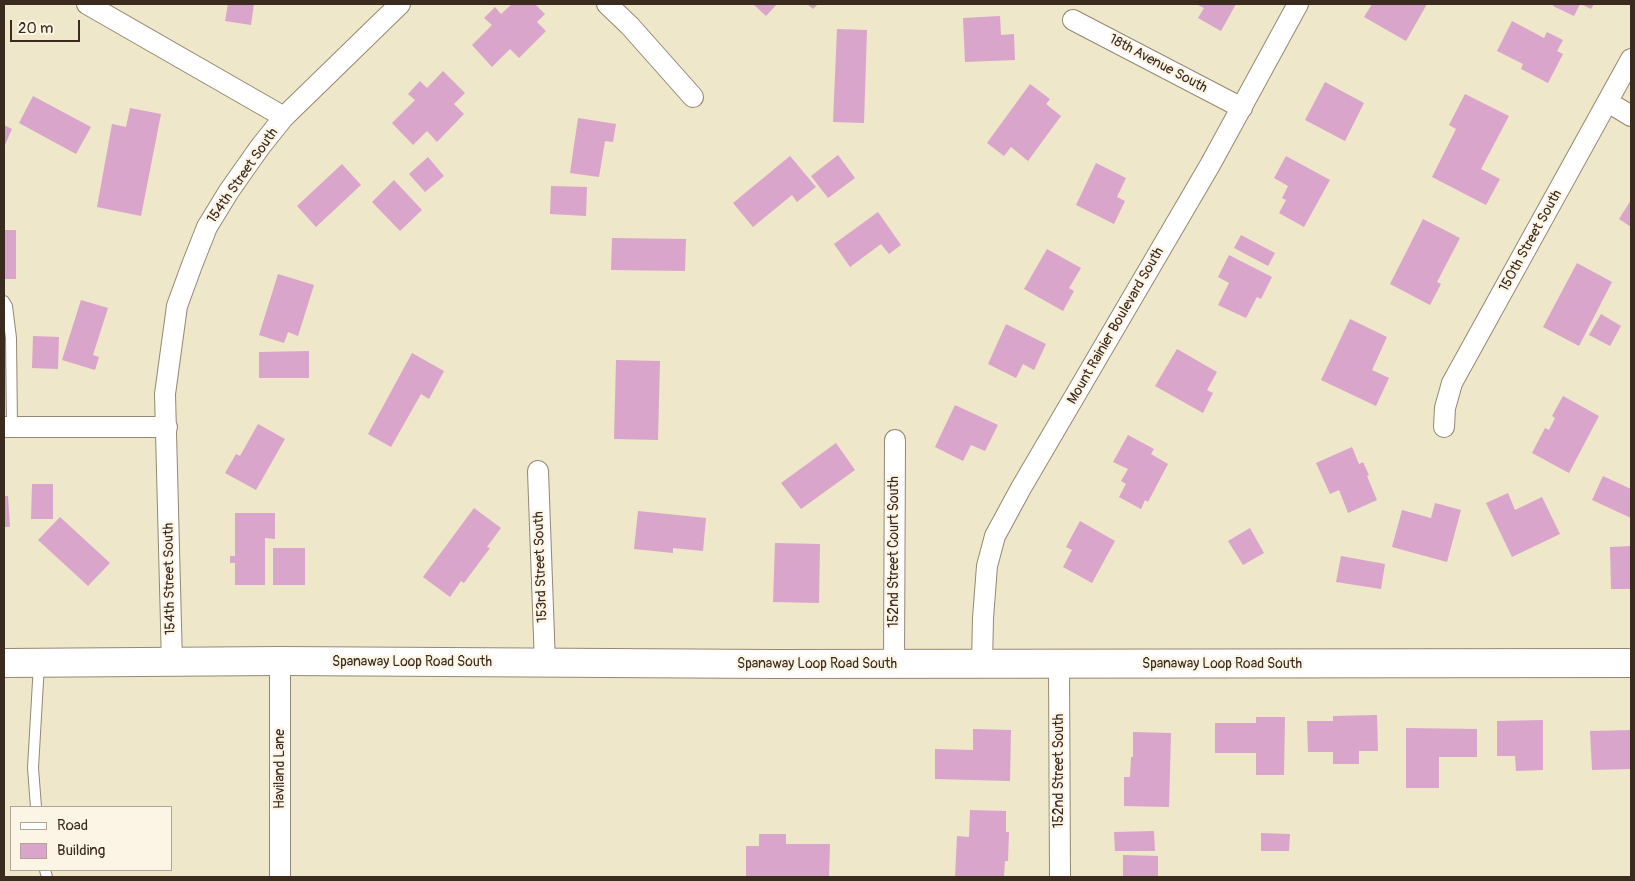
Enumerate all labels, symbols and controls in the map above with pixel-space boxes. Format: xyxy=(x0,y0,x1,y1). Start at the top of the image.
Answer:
scale bar xyxy=(12,10,82,42)
text: 20 m xyxy=(18,19,53,38)
street label: 18th Avenue South xyxy=(1106,31,1210,97)
street label: 154th Street South xyxy=(204,125,282,227)
street label: 150th Street South xyxy=(1496,187,1566,295)
street label: Mount Rainier Boulevard South xyxy=(1064,245,1168,407)
street label: 152nd Street Court South xyxy=(886,476,902,628)
street label: 153rd Street South xyxy=(531,511,551,623)
street label: 154th Street South xyxy=(161,523,179,635)
street label: Spanaway Loop Road South xyxy=(332,654,492,670)
street label: Spanaway Loop Road South xyxy=(737,656,897,672)
street label: Spanaway Loop Road South xyxy=(1142,656,1302,672)
street label: 152nd Street South xyxy=(1051,714,1067,828)
street label: Haviland Lane xyxy=(272,729,288,809)
legend xyxy=(10,806,172,871)
text: Road xyxy=(57,816,88,835)
text: Building xyxy=(57,841,105,860)

